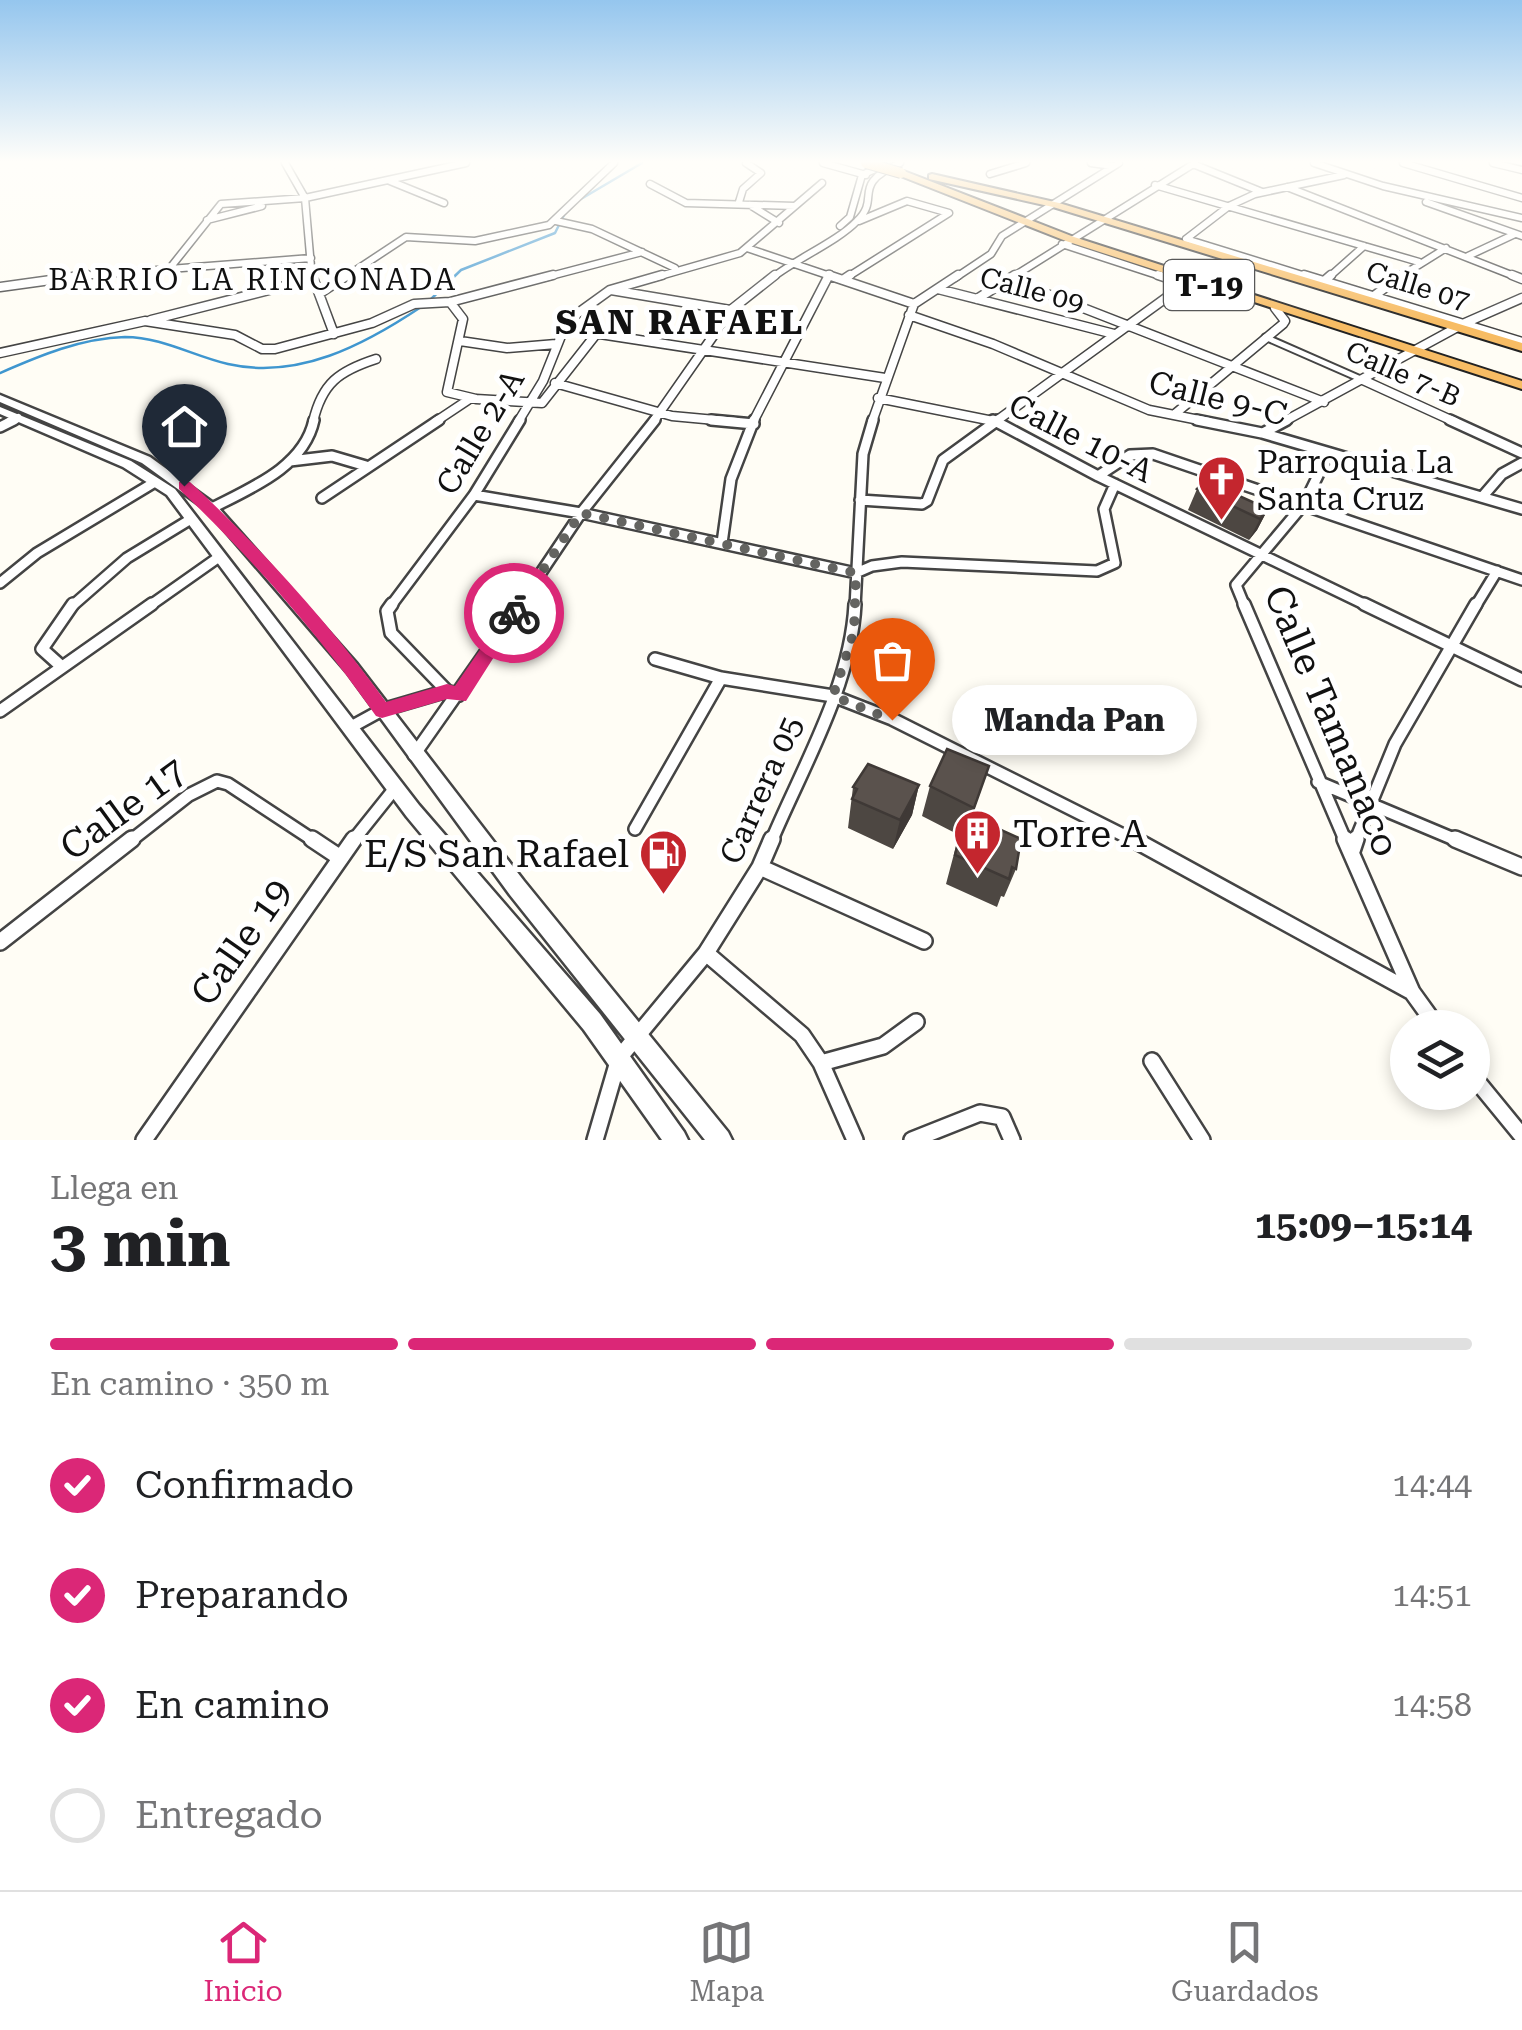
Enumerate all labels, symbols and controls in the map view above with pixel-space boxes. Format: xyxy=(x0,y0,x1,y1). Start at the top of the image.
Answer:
street label: Calle 07 xyxy=(1362,255,1474,317)
street label: Calle 09 xyxy=(976,260,1088,320)
road number: T-19 xyxy=(1164,260,1254,310)
district label: BARRIO LA RINCONADA xyxy=(48,262,458,297)
district label: SAN RAFAEL xyxy=(555,302,805,343)
street label: Calle 7-B xyxy=(1341,334,1465,414)
street label: Calle 2-A xyxy=(428,362,532,501)
street label: Calle 9-C xyxy=(1145,363,1291,433)
pin xyxy=(142,384,227,487)
street label: Calle 10-A xyxy=(1003,385,1160,491)
icon: home xyxy=(157,399,212,454)
place label: Parroquia La Santa Cruz xyxy=(1257,443,1453,518)
church icon: Parroquia La Santa Cruz xyxy=(1196,454,1248,522)
courier xyxy=(464,563,564,663)
street label: Calle Tamanaco xyxy=(1255,579,1409,863)
icon: bike xyxy=(487,586,542,641)
pin xyxy=(850,618,935,721)
icon: bag xyxy=(865,633,920,688)
callout: Manda Pan xyxy=(952,685,1197,755)
text: Manda Pan xyxy=(984,701,1165,739)
street label: Carrera 05 xyxy=(712,710,810,870)
street label: Calle 17 xyxy=(52,749,194,869)
building icon: Torre A xyxy=(952,808,1004,876)
place label: Torre A xyxy=(1013,812,1148,856)
fuel station icon: E/S San Rafael xyxy=(638,828,690,896)
place label: E/S San Rafael xyxy=(364,832,629,876)
street label: Calle 19 xyxy=(182,870,300,1014)
map controls xyxy=(1390,1010,1490,1110)
button: layers xyxy=(1390,1010,1490,1110)
text: Llega en xyxy=(50,1169,178,1207)
text: 15:09–15:14 xyxy=(1255,1203,1472,1247)
text: 3 min xyxy=(50,1206,231,1282)
text: En camino · 350 m xyxy=(50,1365,330,1403)
icon: check xyxy=(50,1458,105,1513)
text: Confirmado xyxy=(135,1463,354,1507)
text: 14:44 xyxy=(1392,1466,1472,1504)
icon: check xyxy=(50,1568,105,1623)
text: Preparando xyxy=(135,1573,349,1617)
text: 14:51 xyxy=(1392,1576,1472,1614)
icon: check xyxy=(50,1678,105,1733)
text: En camino xyxy=(135,1683,330,1727)
text: 14:58 xyxy=(1392,1686,1472,1724)
text: Entregado xyxy=(135,1793,323,1837)
tab: Inicio xyxy=(203,1915,283,2008)
tab: Mapa xyxy=(689,1915,764,2008)
tab: Guardados xyxy=(1171,1915,1319,2008)

